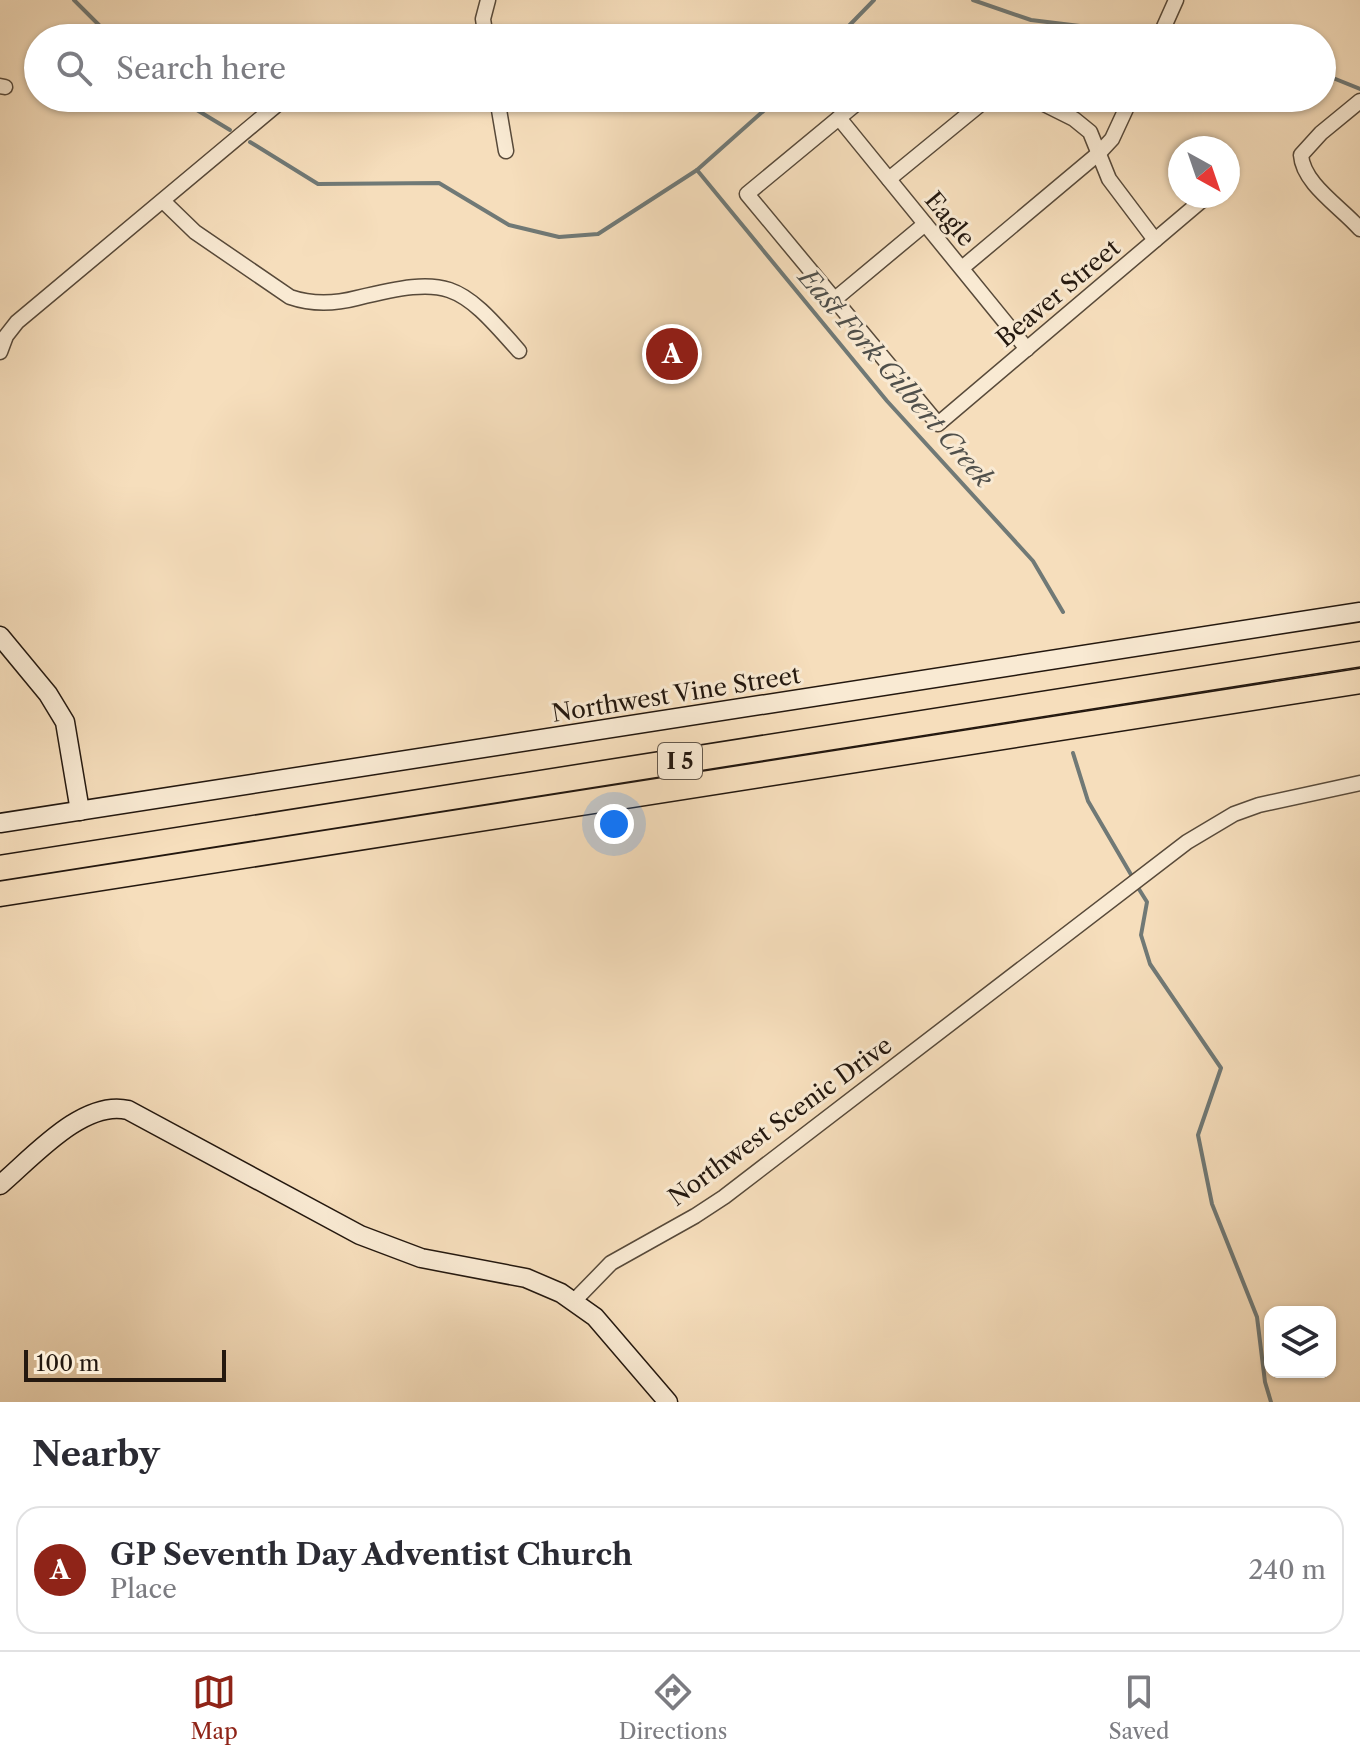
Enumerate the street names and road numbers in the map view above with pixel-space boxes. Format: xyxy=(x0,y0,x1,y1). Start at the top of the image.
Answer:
street label: Eagle xyxy=(919,186,981,252)
street label: Beaver Street xyxy=(990,233,1126,353)
street label: Northwest Vine Street xyxy=(550,660,803,728)
road number: I 5 xyxy=(658,743,702,779)
street label: Northwest Scenic Drive xyxy=(663,1030,897,1212)

